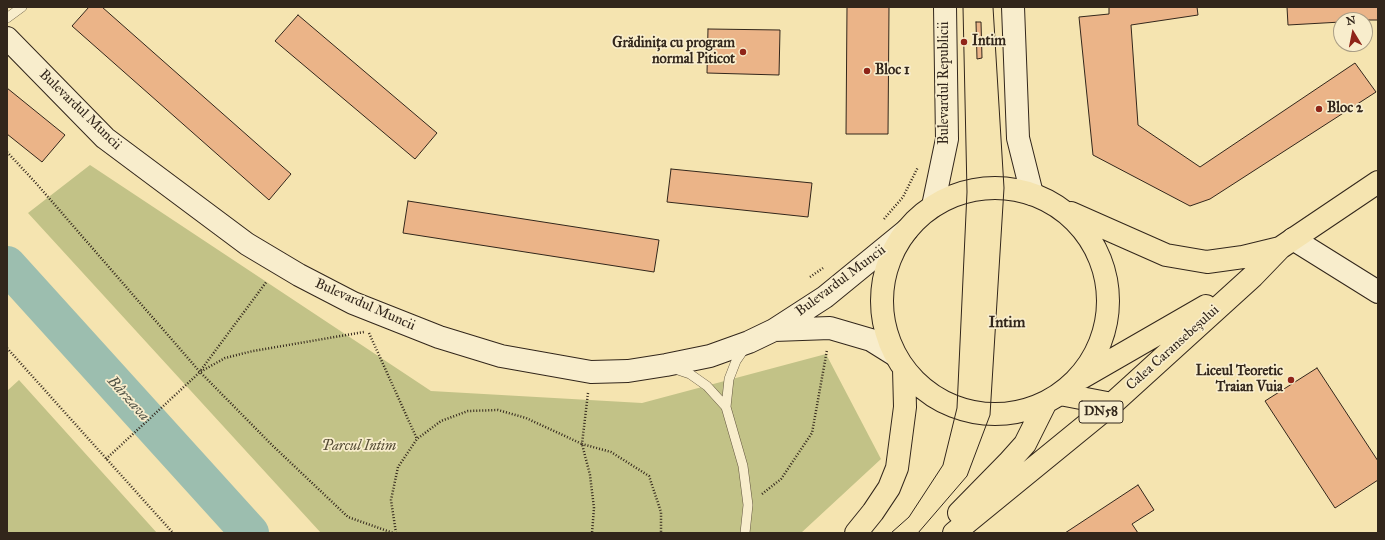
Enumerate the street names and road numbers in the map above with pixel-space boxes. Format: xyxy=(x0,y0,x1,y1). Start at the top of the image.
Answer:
street label: Bulevardul Republicii xyxy=(937,21,953,145)
street label: Bulevardul Muncii xyxy=(35,66,125,154)
street label: Bulevardul Muncii xyxy=(793,242,889,320)
street label: Bulevardul Muncii xyxy=(312,275,418,335)
street label: Calea Caransebeșului xyxy=(1123,302,1223,394)
road number: DN58 xyxy=(1079,401,1123,423)

